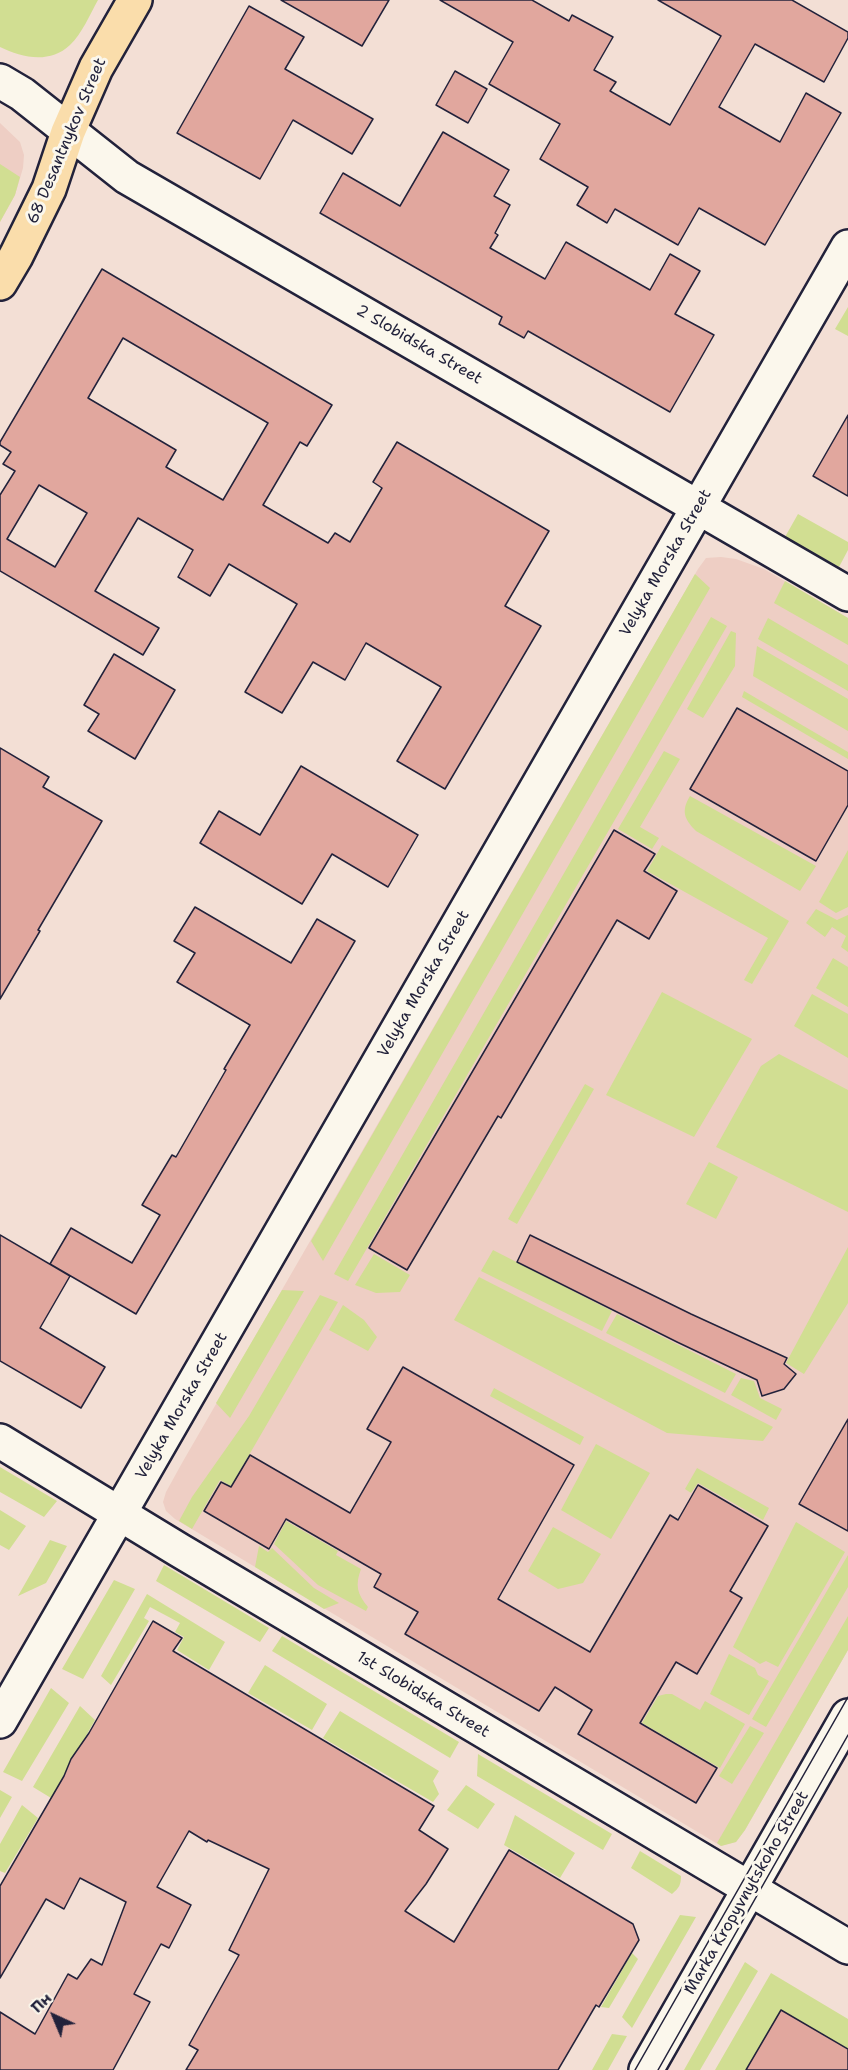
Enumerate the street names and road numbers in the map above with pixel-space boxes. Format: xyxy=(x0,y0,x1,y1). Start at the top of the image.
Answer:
street label: 68 Desantnykov Street xyxy=(23,55,111,227)
street label: 2 Slobidska Street xyxy=(353,301,485,389)
street label: Velyka Morska Street xyxy=(616,486,716,640)
street label: Velyka Morska Street xyxy=(374,907,474,1061)
street label: Velyka Morska Street xyxy=(132,1329,232,1483)
street label: 1st Slobidska Street xyxy=(353,1648,493,1742)
street label: Marka Kropyvnytskoho Street xyxy=(681,1788,813,1998)

